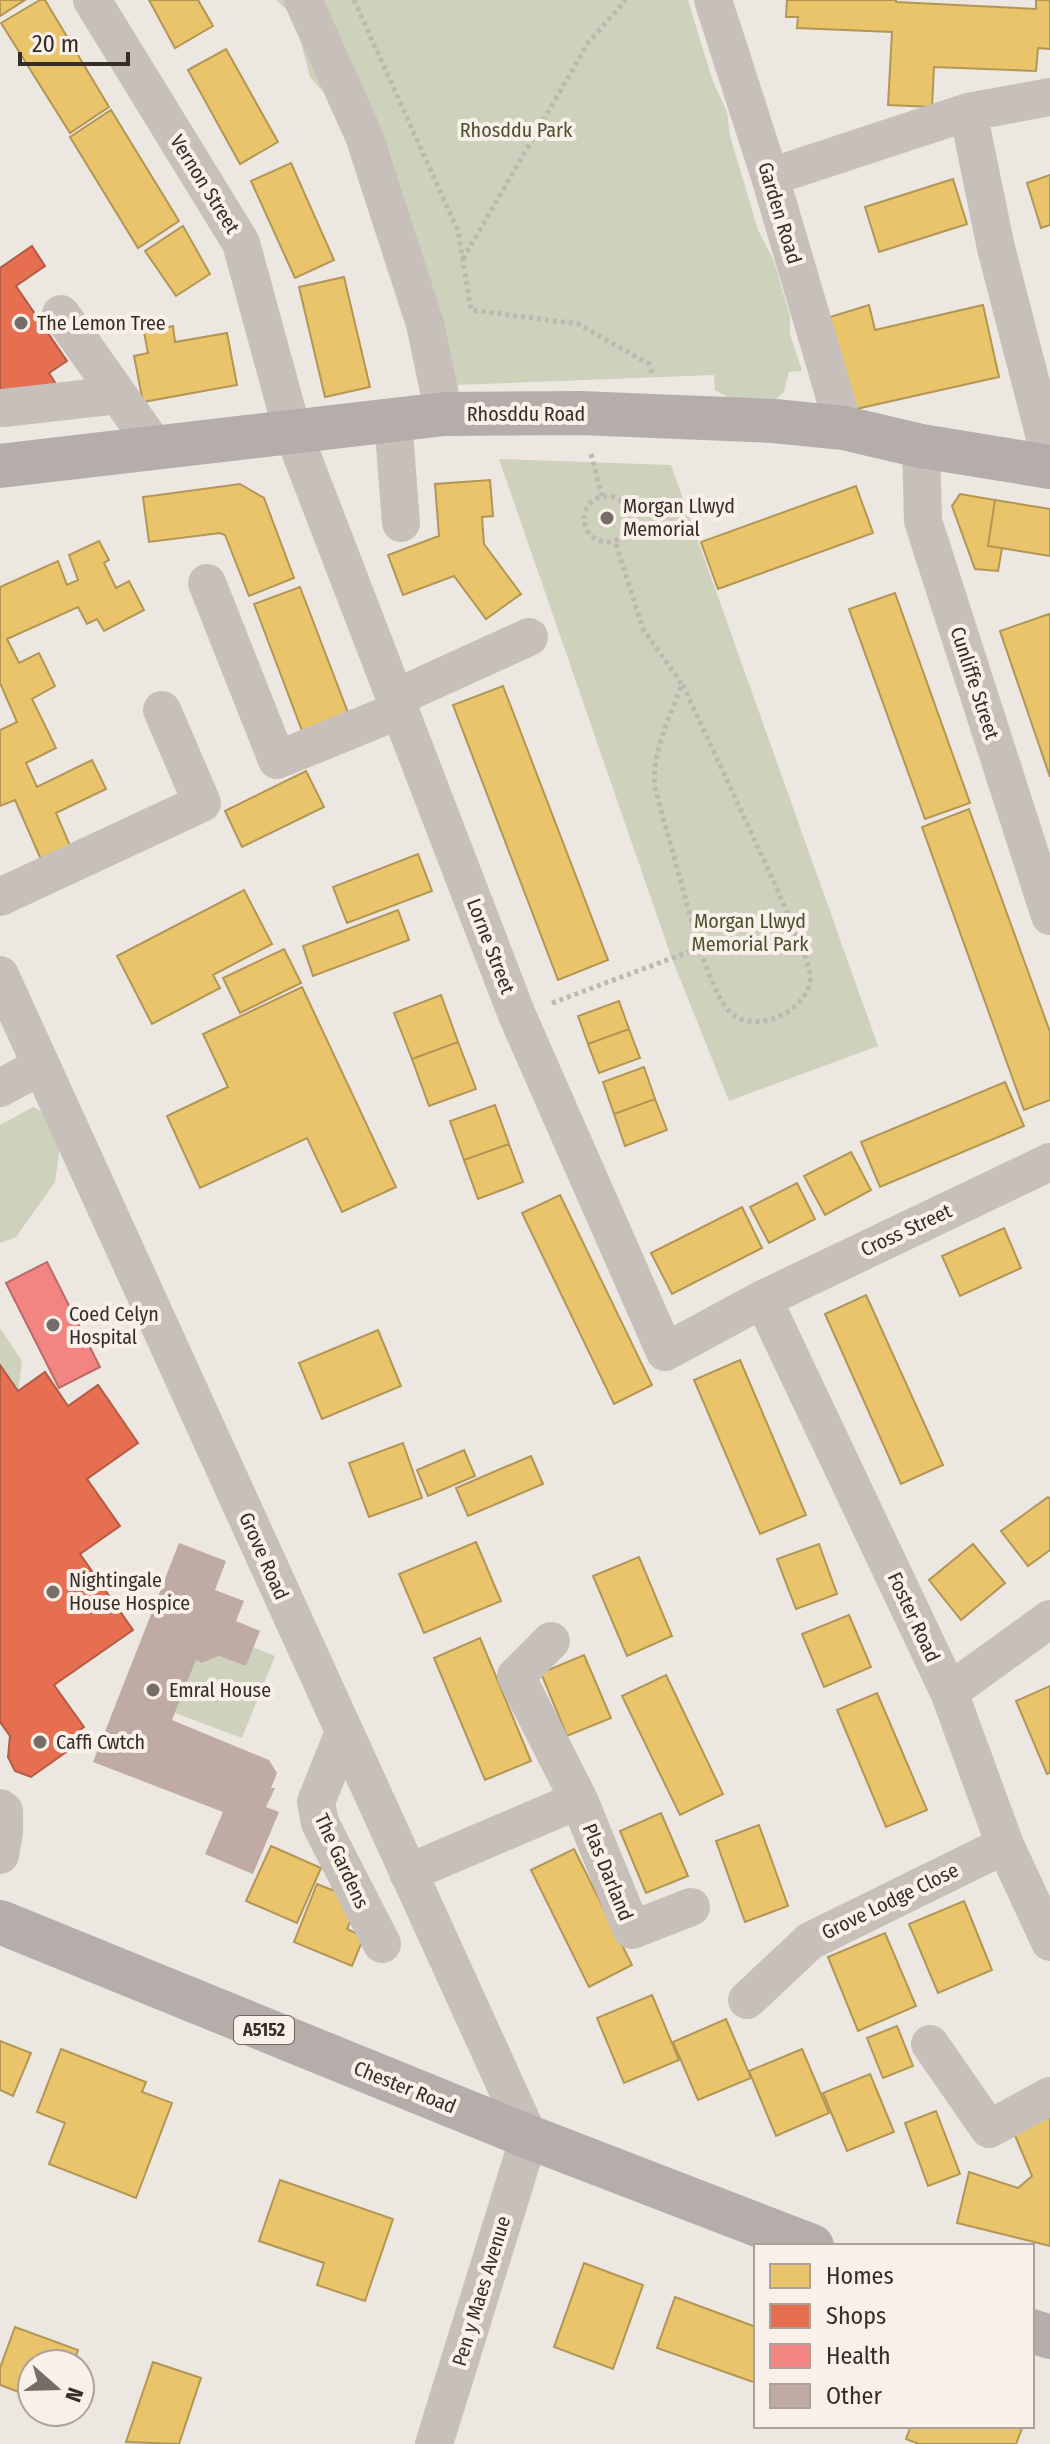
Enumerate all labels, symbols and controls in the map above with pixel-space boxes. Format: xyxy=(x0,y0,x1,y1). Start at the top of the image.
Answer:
scale bar xyxy=(20,16,128,66)
text: 20 m xyxy=(32,30,79,58)
park label: Rhosddu Park xyxy=(460,118,573,142)
street label: Vernon Street xyxy=(165,130,245,238)
street label: Garden Road xyxy=(753,159,807,267)
place label: The Lemon Tree xyxy=(37,311,166,335)
marker: The Lemon Tree xyxy=(12,314,30,332)
street label: Rhosddu Road xyxy=(467,402,585,426)
place label: Morgan Llwyd Memorial xyxy=(623,494,735,541)
marker: Morgan Llwyd Memorial xyxy=(598,509,616,527)
street label: Cunliffe Street xyxy=(946,624,1005,743)
street label: Lorne Street xyxy=(462,895,520,998)
park label: Morgan Llwyd Memorial Park xyxy=(691,909,809,956)
street label: Cross Street xyxy=(857,1198,956,1261)
place label: Coed Celyn Hospital xyxy=(69,1302,159,1349)
marker: Coed Celyn Hospital xyxy=(44,1316,62,1334)
street label: Grove Road xyxy=(234,1509,294,1603)
place label: Nightingale House Hospice xyxy=(69,1568,190,1615)
street label: Foster Road xyxy=(883,1568,945,1666)
marker: Nightingale House Hospice xyxy=(44,1583,62,1601)
place label: Emral House xyxy=(169,1678,271,1702)
marker: Emral House xyxy=(144,1681,162,1699)
place label: Caffi Cwtch xyxy=(56,1730,145,1754)
marker: Caffi Cwtch xyxy=(31,1733,49,1751)
street label: The Gardens xyxy=(310,1810,374,1912)
street label: Plas Darland xyxy=(578,1820,638,1924)
street label: Grove Lodge Close xyxy=(818,1858,962,1944)
road number: A5152 xyxy=(234,2016,294,2044)
street label: Chester Road xyxy=(350,2056,460,2118)
street label: Pen y Maes Avenue xyxy=(447,2213,515,2369)
legend xyxy=(754,2244,1034,2428)
text: Homes xyxy=(826,2262,894,2290)
text: Shops xyxy=(826,2302,886,2330)
text: Health xyxy=(826,2342,891,2370)
north arrow xyxy=(16,2348,96,2428)
text: Other xyxy=(826,2382,882,2410)
text: N xyxy=(59,2384,89,2405)

